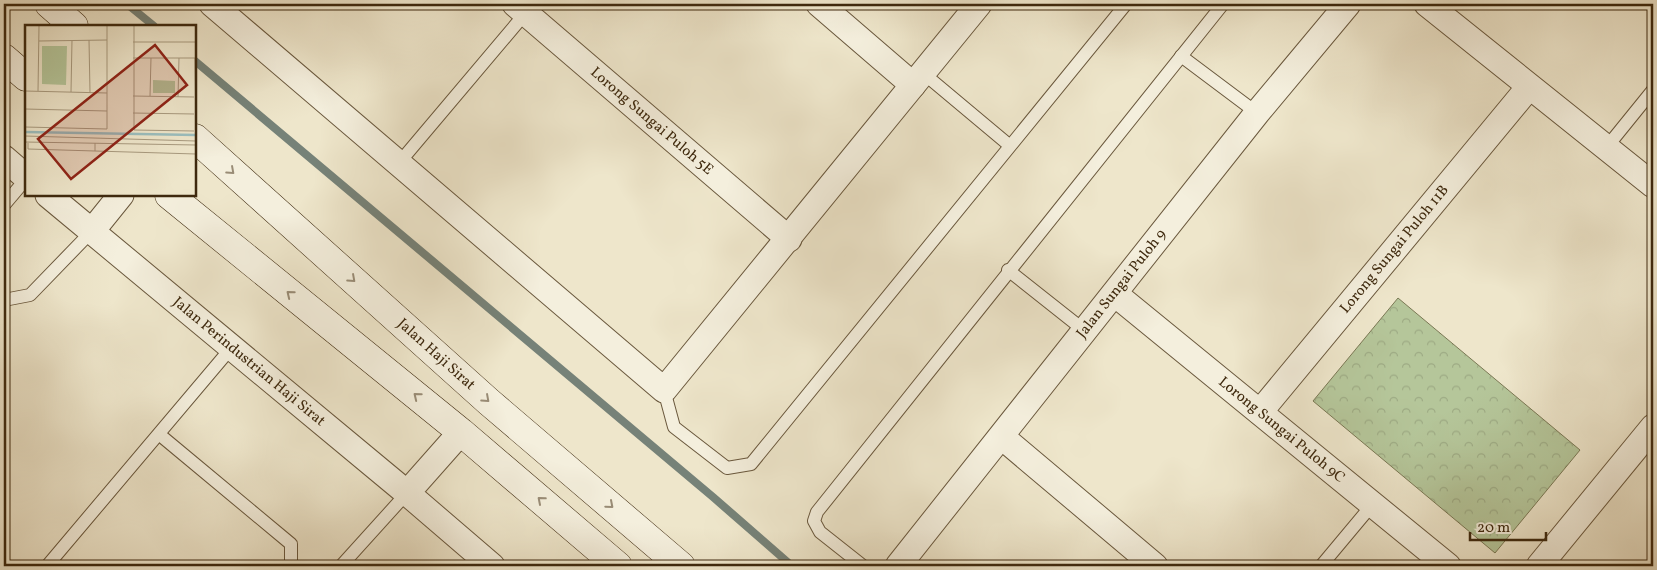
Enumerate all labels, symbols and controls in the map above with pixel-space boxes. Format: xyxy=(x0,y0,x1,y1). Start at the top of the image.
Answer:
inset map xyxy=(25,25,196,196)
street label: Lorong Sungai Puloh 5E xyxy=(585,62,718,180)
one-way arrow xyxy=(226,165,235,174)
street label: Lorong Sungai Puloh 11B xyxy=(1335,181,1454,318)
street label: Jalan Sungai Puloh 9 xyxy=(1072,225,1172,343)
one-way arrow xyxy=(347,273,356,282)
one-way arrow xyxy=(287,290,296,299)
street label: Jalan Perindustrian Haji Sirat xyxy=(168,292,330,431)
street label: Jalan Haji Sirat xyxy=(392,314,480,395)
street label: Lorong Sungai Puloh 9C xyxy=(1214,372,1349,488)
one-way arrow xyxy=(481,393,490,402)
one-way arrow xyxy=(414,394,423,402)
one-way arrow xyxy=(538,497,547,506)
one-way arrow xyxy=(604,499,613,508)
scale bar xyxy=(1470,510,1546,542)
text: 20 m xyxy=(1477,518,1510,539)

